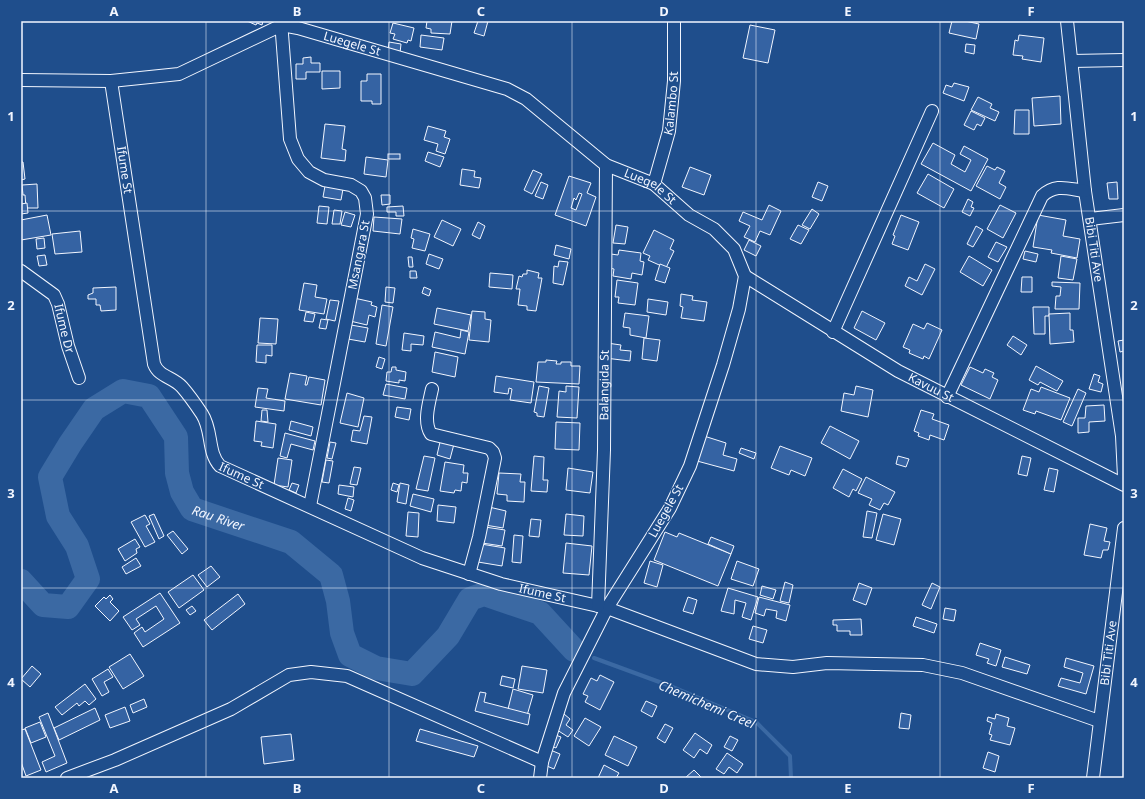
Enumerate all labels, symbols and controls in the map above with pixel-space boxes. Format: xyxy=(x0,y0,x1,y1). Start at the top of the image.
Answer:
text: A xyxy=(110,2,119,20)
text: B xyxy=(293,2,301,20)
text: C xyxy=(477,2,485,20)
text: D xyxy=(659,2,669,20)
text: E xyxy=(844,2,852,20)
text: F xyxy=(1027,2,1035,20)
street label: Luegele St xyxy=(322,27,383,60)
street label: Kalambo St xyxy=(659,71,682,137)
text: 1 xyxy=(7,107,15,125)
text: 1 xyxy=(1130,107,1138,125)
street label: Ifume St xyxy=(113,145,137,195)
street label: Luegele St xyxy=(622,164,681,208)
street label: Bibi Titi Ave xyxy=(1081,216,1108,283)
street label: Msangara St xyxy=(343,218,374,291)
text: 2 xyxy=(7,296,15,314)
text: 2 xyxy=(1130,296,1138,314)
street label: Ifume Dr xyxy=(50,302,79,356)
street label: Balangida St xyxy=(595,349,613,420)
street label: Kavuu St xyxy=(905,369,958,406)
street label: Ifume St xyxy=(216,458,267,493)
street label: Luegele St xyxy=(644,480,688,540)
text: 3 xyxy=(7,484,15,502)
text: 3 xyxy=(1130,484,1138,502)
water label: Rau River xyxy=(190,501,248,535)
street label: Ifume St xyxy=(517,579,568,607)
street label: Bibi Titi Ave xyxy=(1096,619,1121,686)
text: 4 xyxy=(7,673,15,691)
text: 4 xyxy=(1130,673,1138,691)
water label: Chemichemi Creel xyxy=(656,676,759,733)
text: A xyxy=(110,779,119,797)
text: B xyxy=(293,779,301,797)
text: C xyxy=(477,779,485,797)
text: D xyxy=(659,779,669,797)
text: E xyxy=(844,779,852,797)
text: F xyxy=(1027,779,1035,797)

